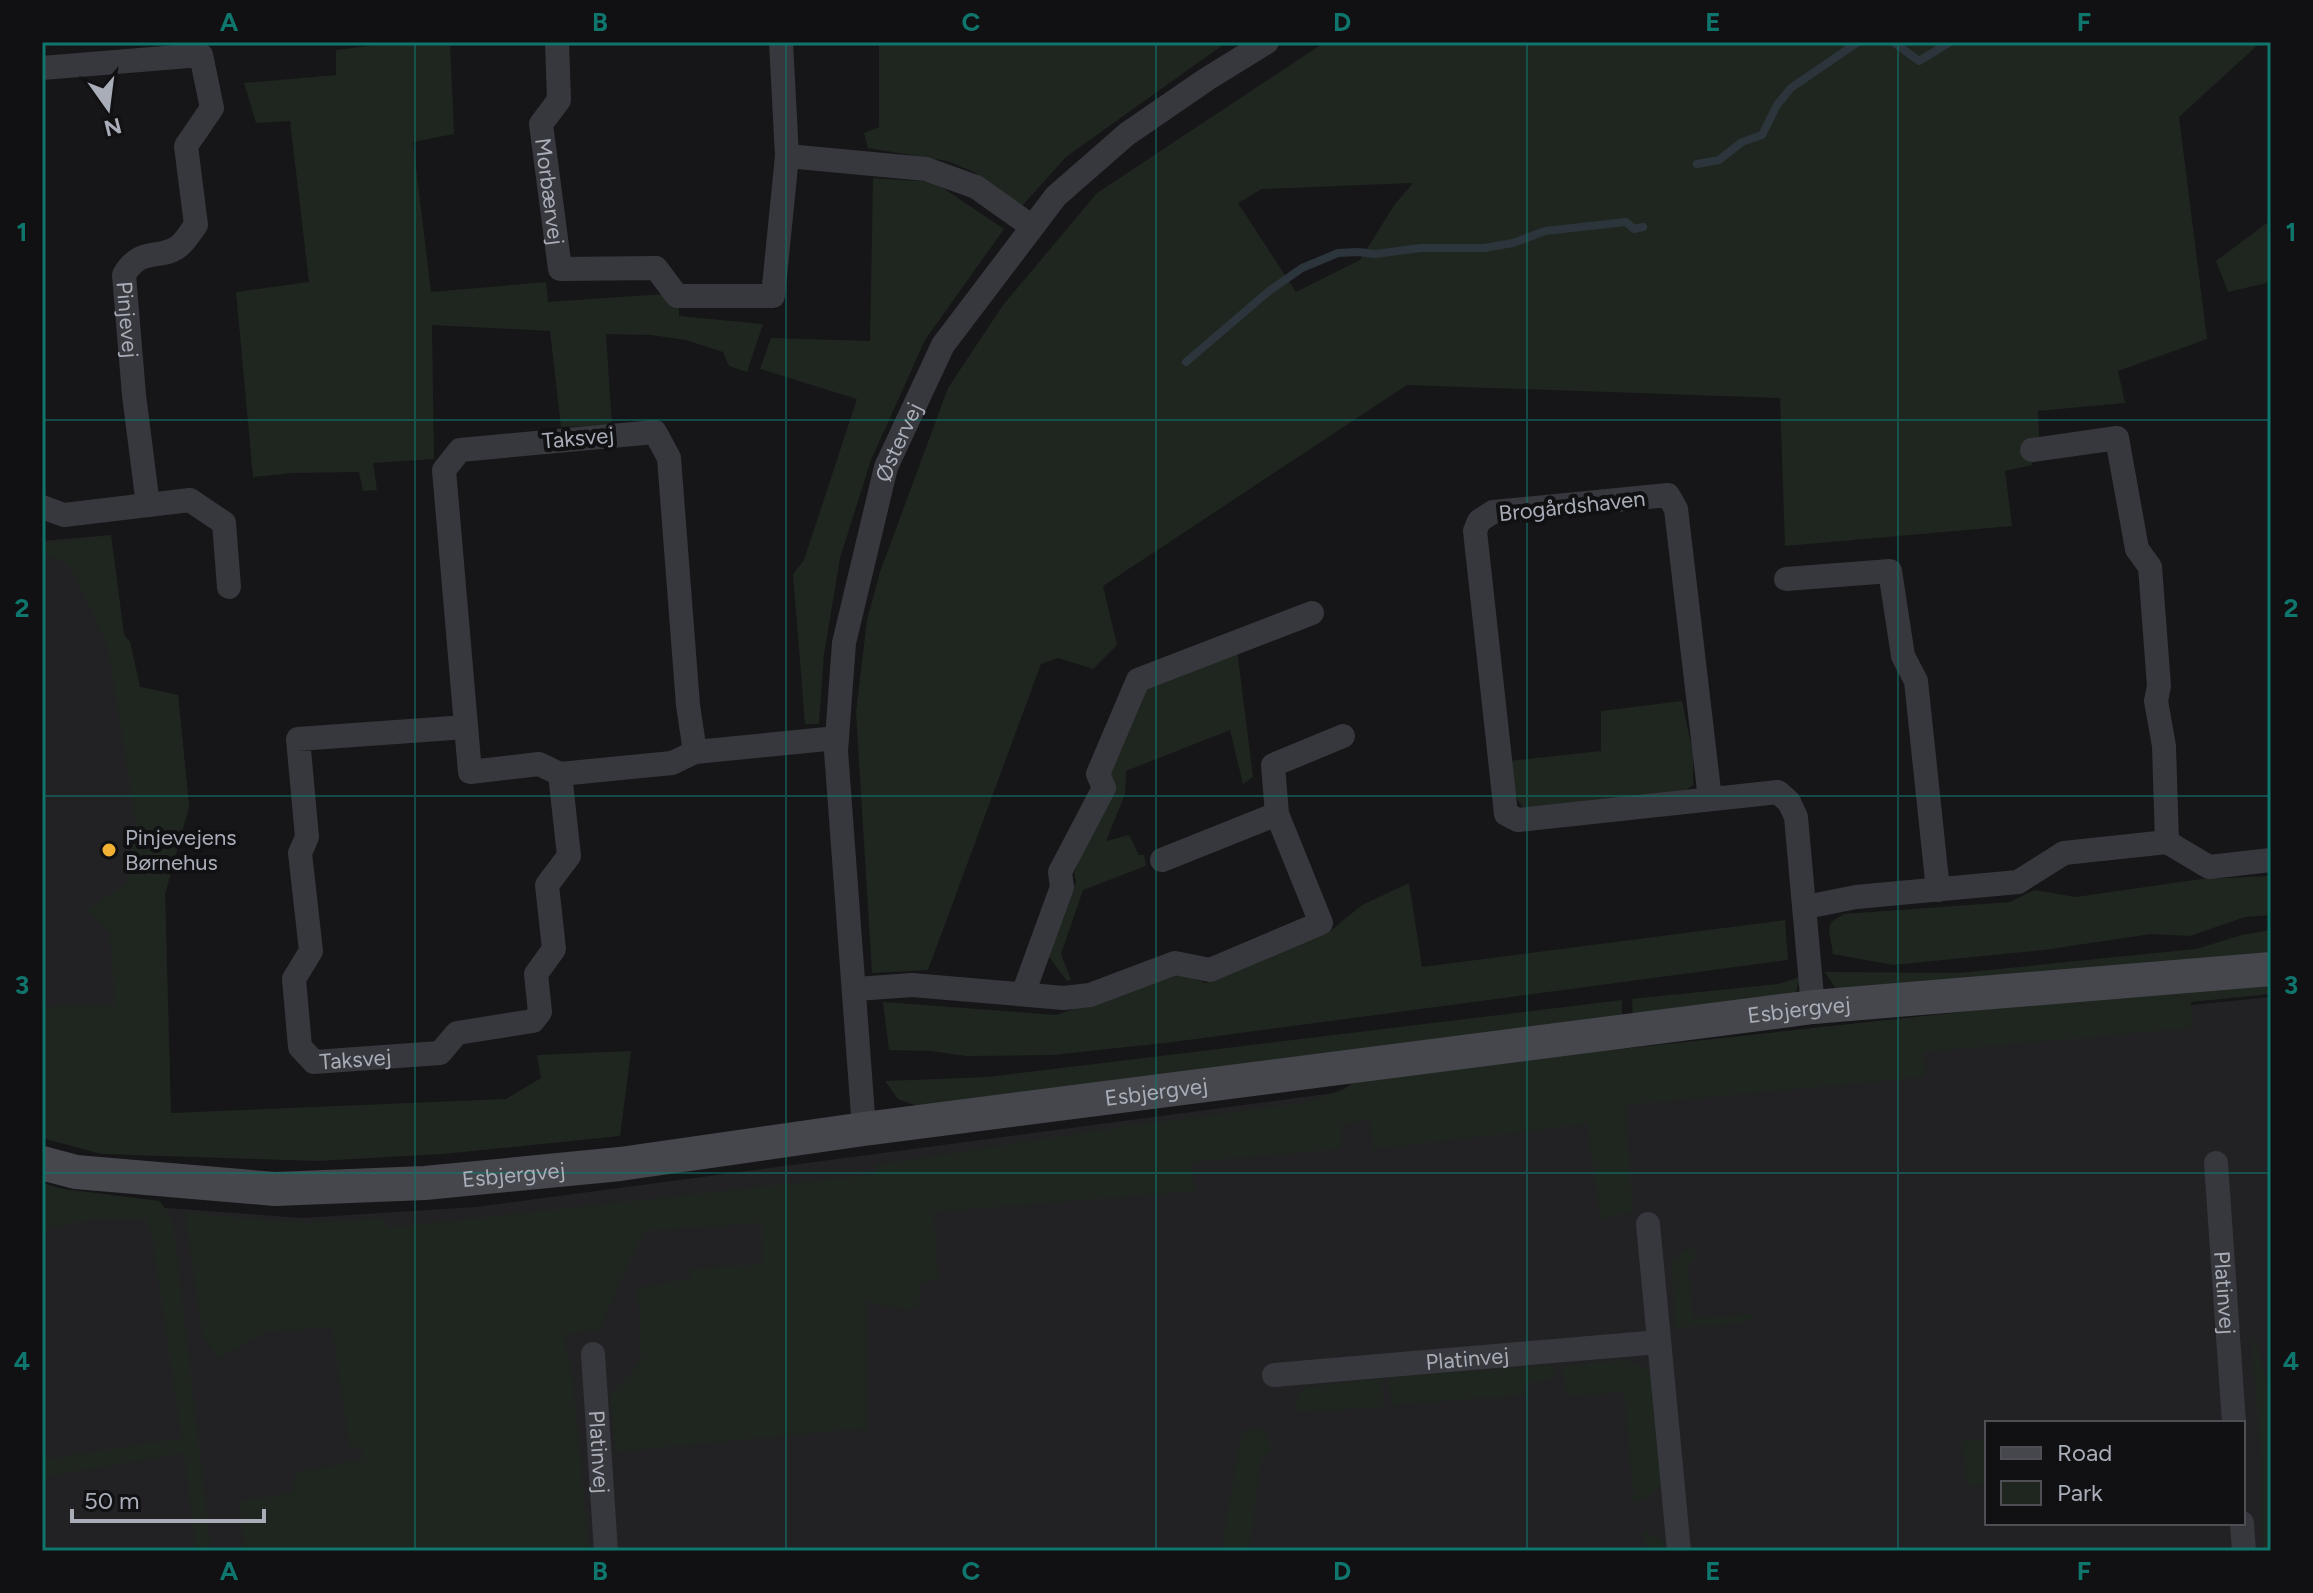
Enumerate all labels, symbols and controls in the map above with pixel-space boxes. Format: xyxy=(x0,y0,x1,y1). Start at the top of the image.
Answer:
text: A xyxy=(220,6,239,38)
text: B xyxy=(592,6,608,38)
text: C xyxy=(962,6,981,38)
text: D xyxy=(1333,6,1351,38)
text: E xyxy=(1705,6,1721,38)
text: F xyxy=(2077,6,2091,38)
north arrow xyxy=(68,68,148,148)
text: N xyxy=(101,112,124,142)
street label: Morbærvej xyxy=(529,136,570,246)
text: 1 xyxy=(17,216,27,248)
text: 1 xyxy=(2286,216,2296,248)
street label: Pinjevej xyxy=(111,280,144,359)
street label: Østervej xyxy=(870,398,928,484)
street label: Taksvej xyxy=(541,421,615,455)
street label: Brogårdshaven xyxy=(1497,485,1647,527)
text: 2 xyxy=(14,592,30,624)
text: 2 xyxy=(2283,592,2299,624)
place label: Pinjevejens Børnehus xyxy=(125,824,236,876)
marker: Pinjevejens Børnehus xyxy=(100,841,118,859)
text: 3 xyxy=(15,969,29,1001)
text: 3 xyxy=(2284,969,2298,1001)
street label: Esbjergvej xyxy=(1746,990,1852,1029)
street label: Taksvej xyxy=(319,1043,392,1075)
street label: Esbjergvej xyxy=(1103,1071,1209,1111)
street label: Esbjergvej xyxy=(461,1156,566,1193)
street label: Platinvej xyxy=(2209,1250,2241,1335)
street label: Platinvej xyxy=(1425,1341,1510,1375)
text: 4 xyxy=(14,1345,30,1377)
text: 4 xyxy=(2283,1345,2299,1377)
street label: Platinvej xyxy=(583,1409,616,1494)
legend xyxy=(1985,1421,2245,1525)
text: Road xyxy=(2057,1438,2112,1467)
scale bar xyxy=(72,1473,264,1523)
text: Park xyxy=(2057,1478,2103,1507)
text: 50 m xyxy=(84,1486,140,1515)
text: A xyxy=(220,1555,239,1587)
text: B xyxy=(592,1555,608,1587)
text: C xyxy=(962,1555,981,1587)
text: D xyxy=(1333,1555,1351,1587)
text: E xyxy=(1705,1555,1721,1587)
text: F xyxy=(2077,1555,2091,1587)

